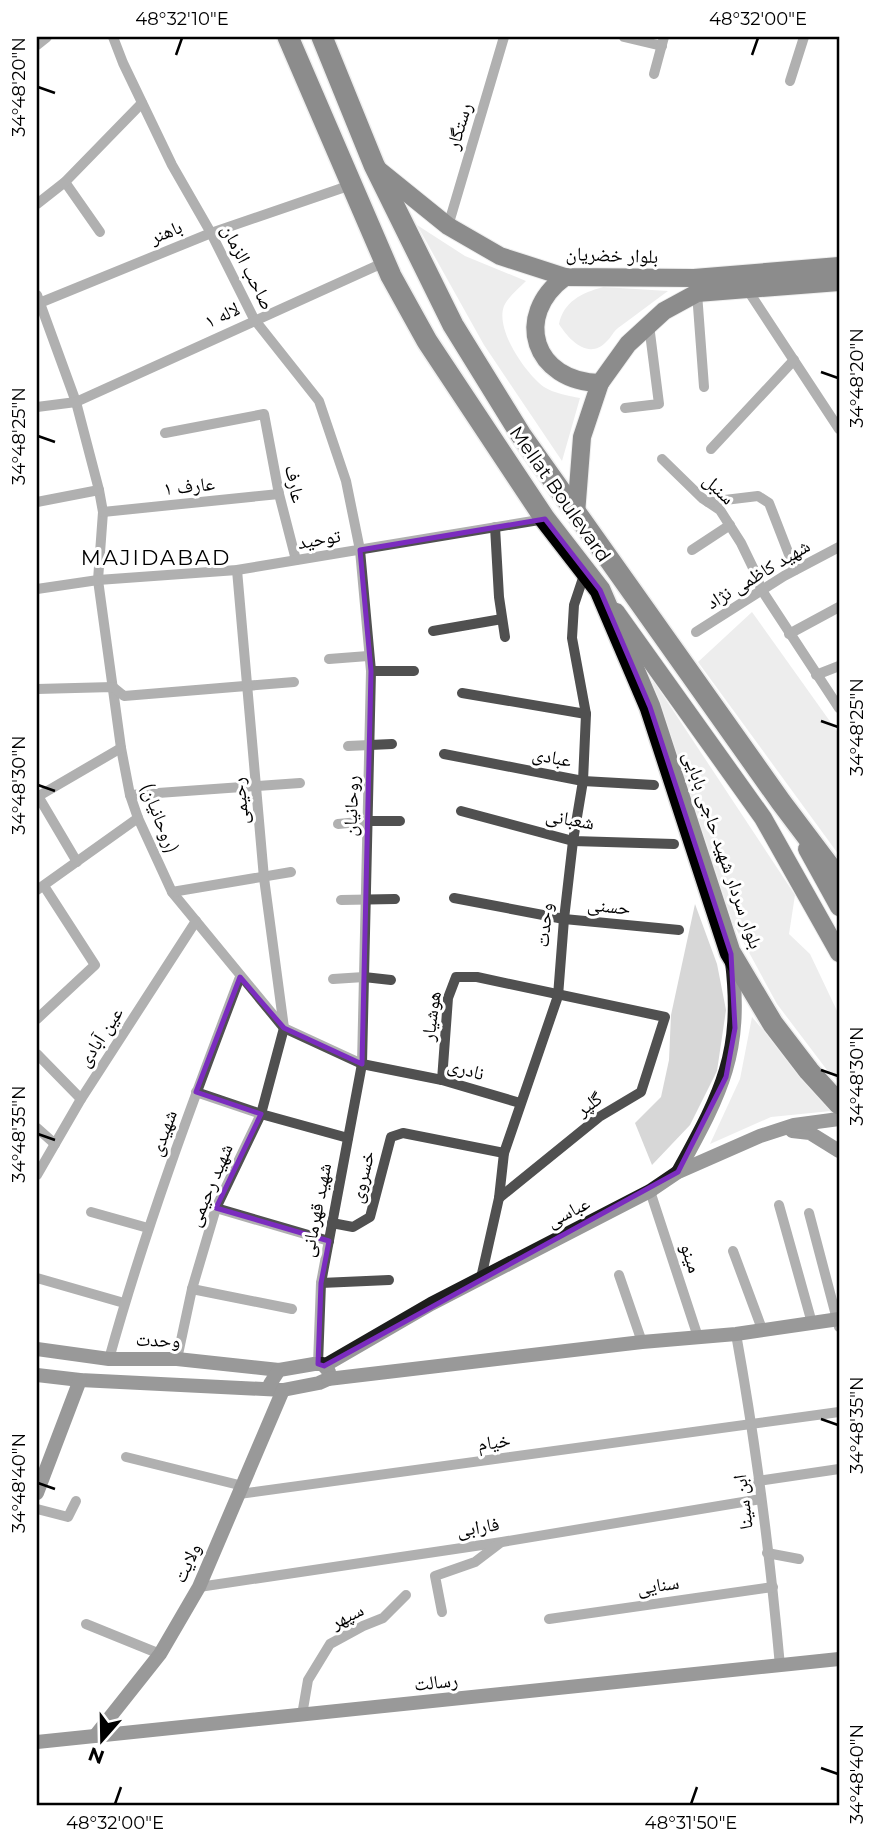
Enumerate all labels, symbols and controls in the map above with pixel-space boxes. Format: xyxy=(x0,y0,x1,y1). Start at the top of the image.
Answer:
text: 48°32'10"E xyxy=(135,8,229,30)
text: 48°32'00"E xyxy=(709,8,807,30)
text: 34°48'20"N xyxy=(8,37,30,137)
street label: رستگار xyxy=(441,100,477,153)
street label: باهنر xyxy=(146,215,186,249)
street label: صاحب الزمان xyxy=(217,220,279,314)
street label: بلوار خضریان xyxy=(565,242,659,268)
street label: لاله ۱ xyxy=(201,297,243,333)
text: 34°48'20"N xyxy=(846,328,868,428)
text: 34°48'25"N xyxy=(8,387,30,485)
street label: Mellat Boulevard xyxy=(505,422,615,566)
street label: عارف xyxy=(280,463,310,505)
street label: سنبل xyxy=(698,469,740,509)
street label: عارف ۱ xyxy=(162,472,216,500)
street label: توحید xyxy=(296,524,343,554)
street label: شهید کاظمی نژاد xyxy=(702,534,814,614)
district label: MAJIDABAD xyxy=(81,545,231,570)
text: 34°48'25"N xyxy=(846,678,868,776)
text: 34°48'30"N xyxy=(8,735,30,835)
street label: عبادی xyxy=(530,742,574,772)
street label: بلوار سردار شهید حاجی بابایی xyxy=(678,748,768,952)
street label: روحانیان xyxy=(338,775,364,837)
street label: رحیمی xyxy=(226,777,254,825)
street label: (روحانیان) xyxy=(136,779,184,857)
street label: شعبانی xyxy=(544,803,596,835)
street label: حسنی xyxy=(586,892,632,920)
street label: وحدت xyxy=(531,902,557,948)
street label: هوشیار xyxy=(416,990,446,1043)
street label: عین آبادی xyxy=(72,1002,128,1071)
text: 34°48'30"N xyxy=(846,1026,868,1126)
street label: نادری xyxy=(445,1053,487,1085)
text: 34°48'35"N xyxy=(8,1085,30,1183)
street label: گلپر xyxy=(571,1087,607,1122)
street label: شهیدی xyxy=(144,1107,182,1159)
street label: شهید رحیمی xyxy=(182,1140,238,1230)
street label: خسروی xyxy=(344,1149,380,1205)
street label: شهید قهرمانی xyxy=(296,1161,336,1259)
street label: عباسی xyxy=(543,1191,594,1233)
street label: مینو xyxy=(675,1240,707,1276)
street label: وحدت xyxy=(135,1328,181,1352)
text: 34°48'35"N xyxy=(846,1376,868,1474)
street label: خیام xyxy=(476,1428,512,1458)
text: 34°48'40"N xyxy=(8,1433,30,1533)
street label: ابن سینا xyxy=(728,1473,758,1531)
street label: فارابی xyxy=(455,1512,501,1542)
street label: ولایت xyxy=(168,1540,206,1586)
street label: سنایی xyxy=(635,1571,681,1599)
street label: سپهر xyxy=(326,1598,368,1635)
street label: رسالت xyxy=(413,1668,459,1696)
north arrow xyxy=(66,1706,136,1776)
text: 34°48'40"N xyxy=(846,1724,868,1824)
text: N xyxy=(85,1742,108,1769)
text: 48°32'00"E xyxy=(66,1812,164,1834)
text: 48°31'50"E xyxy=(645,1812,737,1834)

